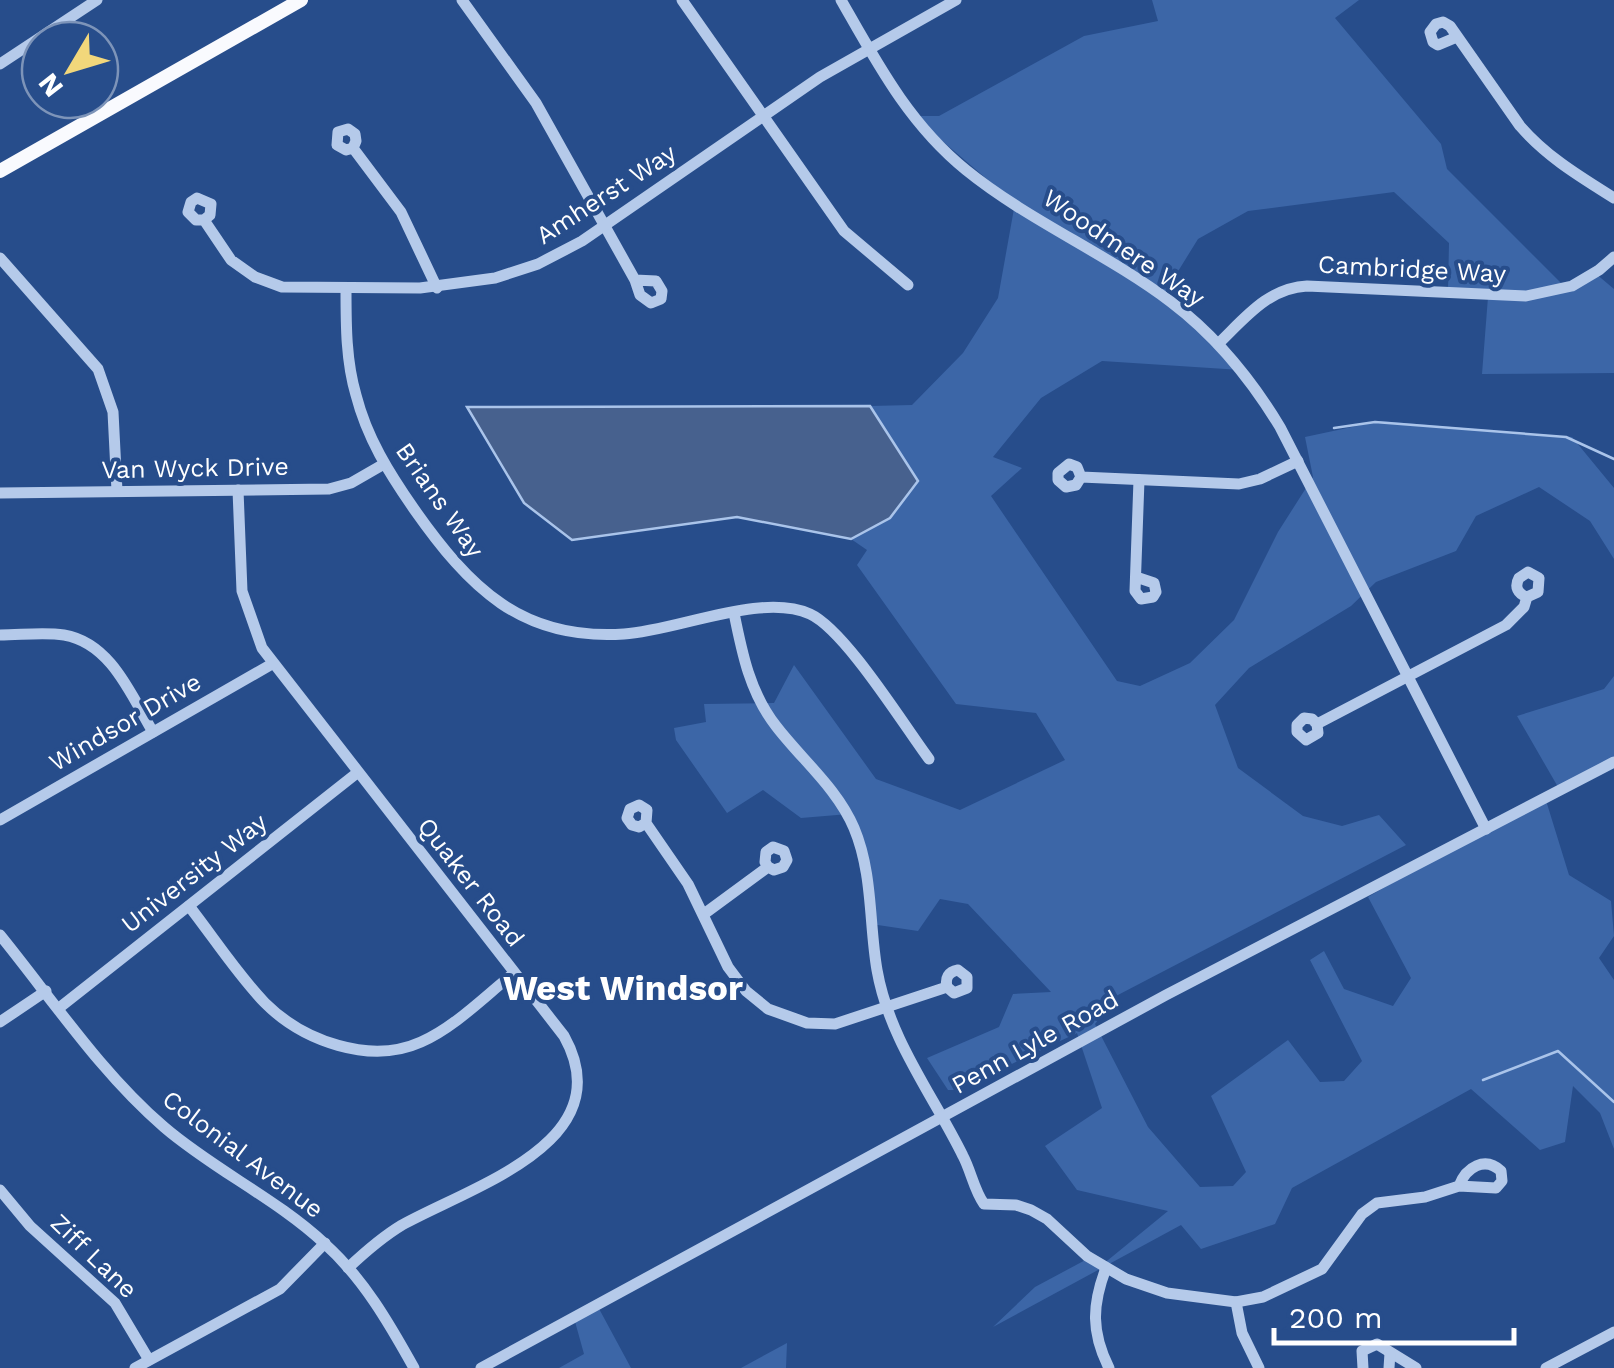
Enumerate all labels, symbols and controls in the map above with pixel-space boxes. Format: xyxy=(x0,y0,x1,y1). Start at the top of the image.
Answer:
north arrow xyxy=(20,20,120,120)
text: N xyxy=(31,67,70,103)
street label: Amherst Way xyxy=(531,138,681,250)
street label: Woodmere Way xyxy=(1038,183,1210,313)
street label: Cambridge Way xyxy=(1317,250,1507,288)
street label: Brians Way xyxy=(390,437,490,563)
street label: Van Wyck Drive xyxy=(101,452,289,484)
street label: Windsor Drive xyxy=(44,667,206,777)
street label: University Way xyxy=(115,807,273,939)
street label: Quaker Road xyxy=(412,812,530,952)
district label: West Windsor xyxy=(503,967,743,1009)
street label: Penn Lyle Road xyxy=(947,984,1123,1100)
street label: Colonial Avenue xyxy=(157,1084,329,1224)
street label: Ziff Lane xyxy=(45,1208,143,1304)
scale bar xyxy=(1274,1283,1514,1345)
text: 200 m xyxy=(1289,1300,1383,1335)

